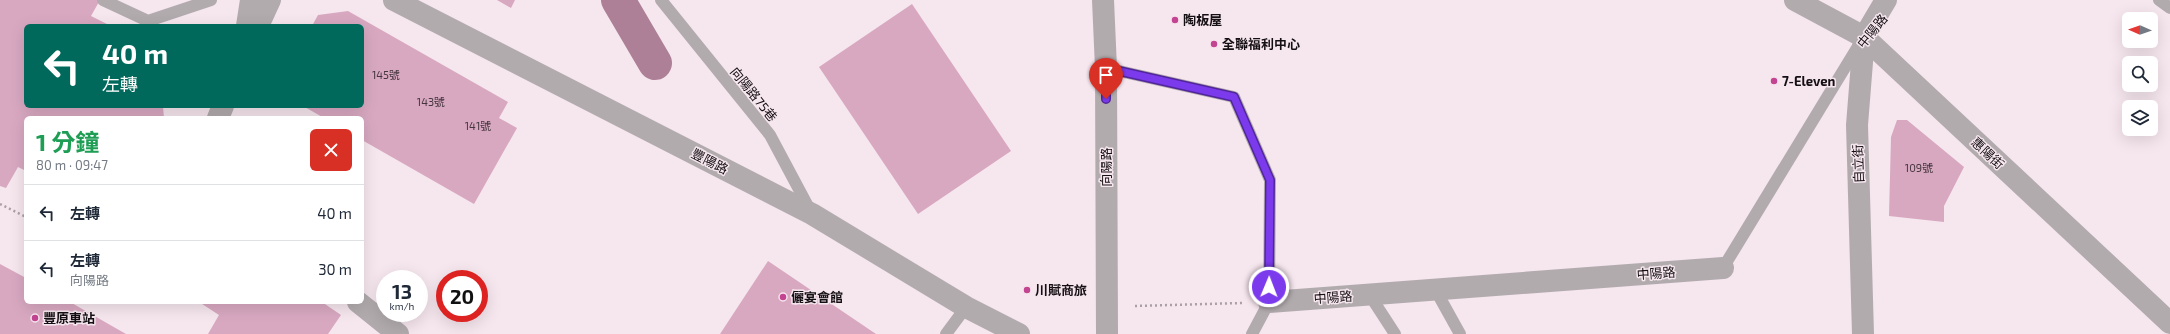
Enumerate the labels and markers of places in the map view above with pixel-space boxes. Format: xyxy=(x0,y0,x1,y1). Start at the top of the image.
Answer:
place label: 陶板屋 xyxy=(1183,12,1222,28)
marker: 陶板屋 xyxy=(1170,15,1180,25)
place label: 全聯福利中心 xyxy=(1222,36,1300,52)
marker: 全聯福利中心 xyxy=(1209,39,1219,49)
pin xyxy=(1089,58,1123,99)
place label: 7-Eleven xyxy=(1782,73,1836,89)
marker: 7-Eleven xyxy=(1769,76,1779,86)
place label: 川賦商旅 xyxy=(1035,282,1087,298)
marker: 川賦商旅 xyxy=(1022,285,1032,295)
place label: 儷宴會館 xyxy=(791,289,843,305)
marker: 儷宴會館 xyxy=(778,292,788,302)
place label: 豐原車站 xyxy=(43,310,95,326)
marker: 豐原車站 xyxy=(30,313,40,323)

